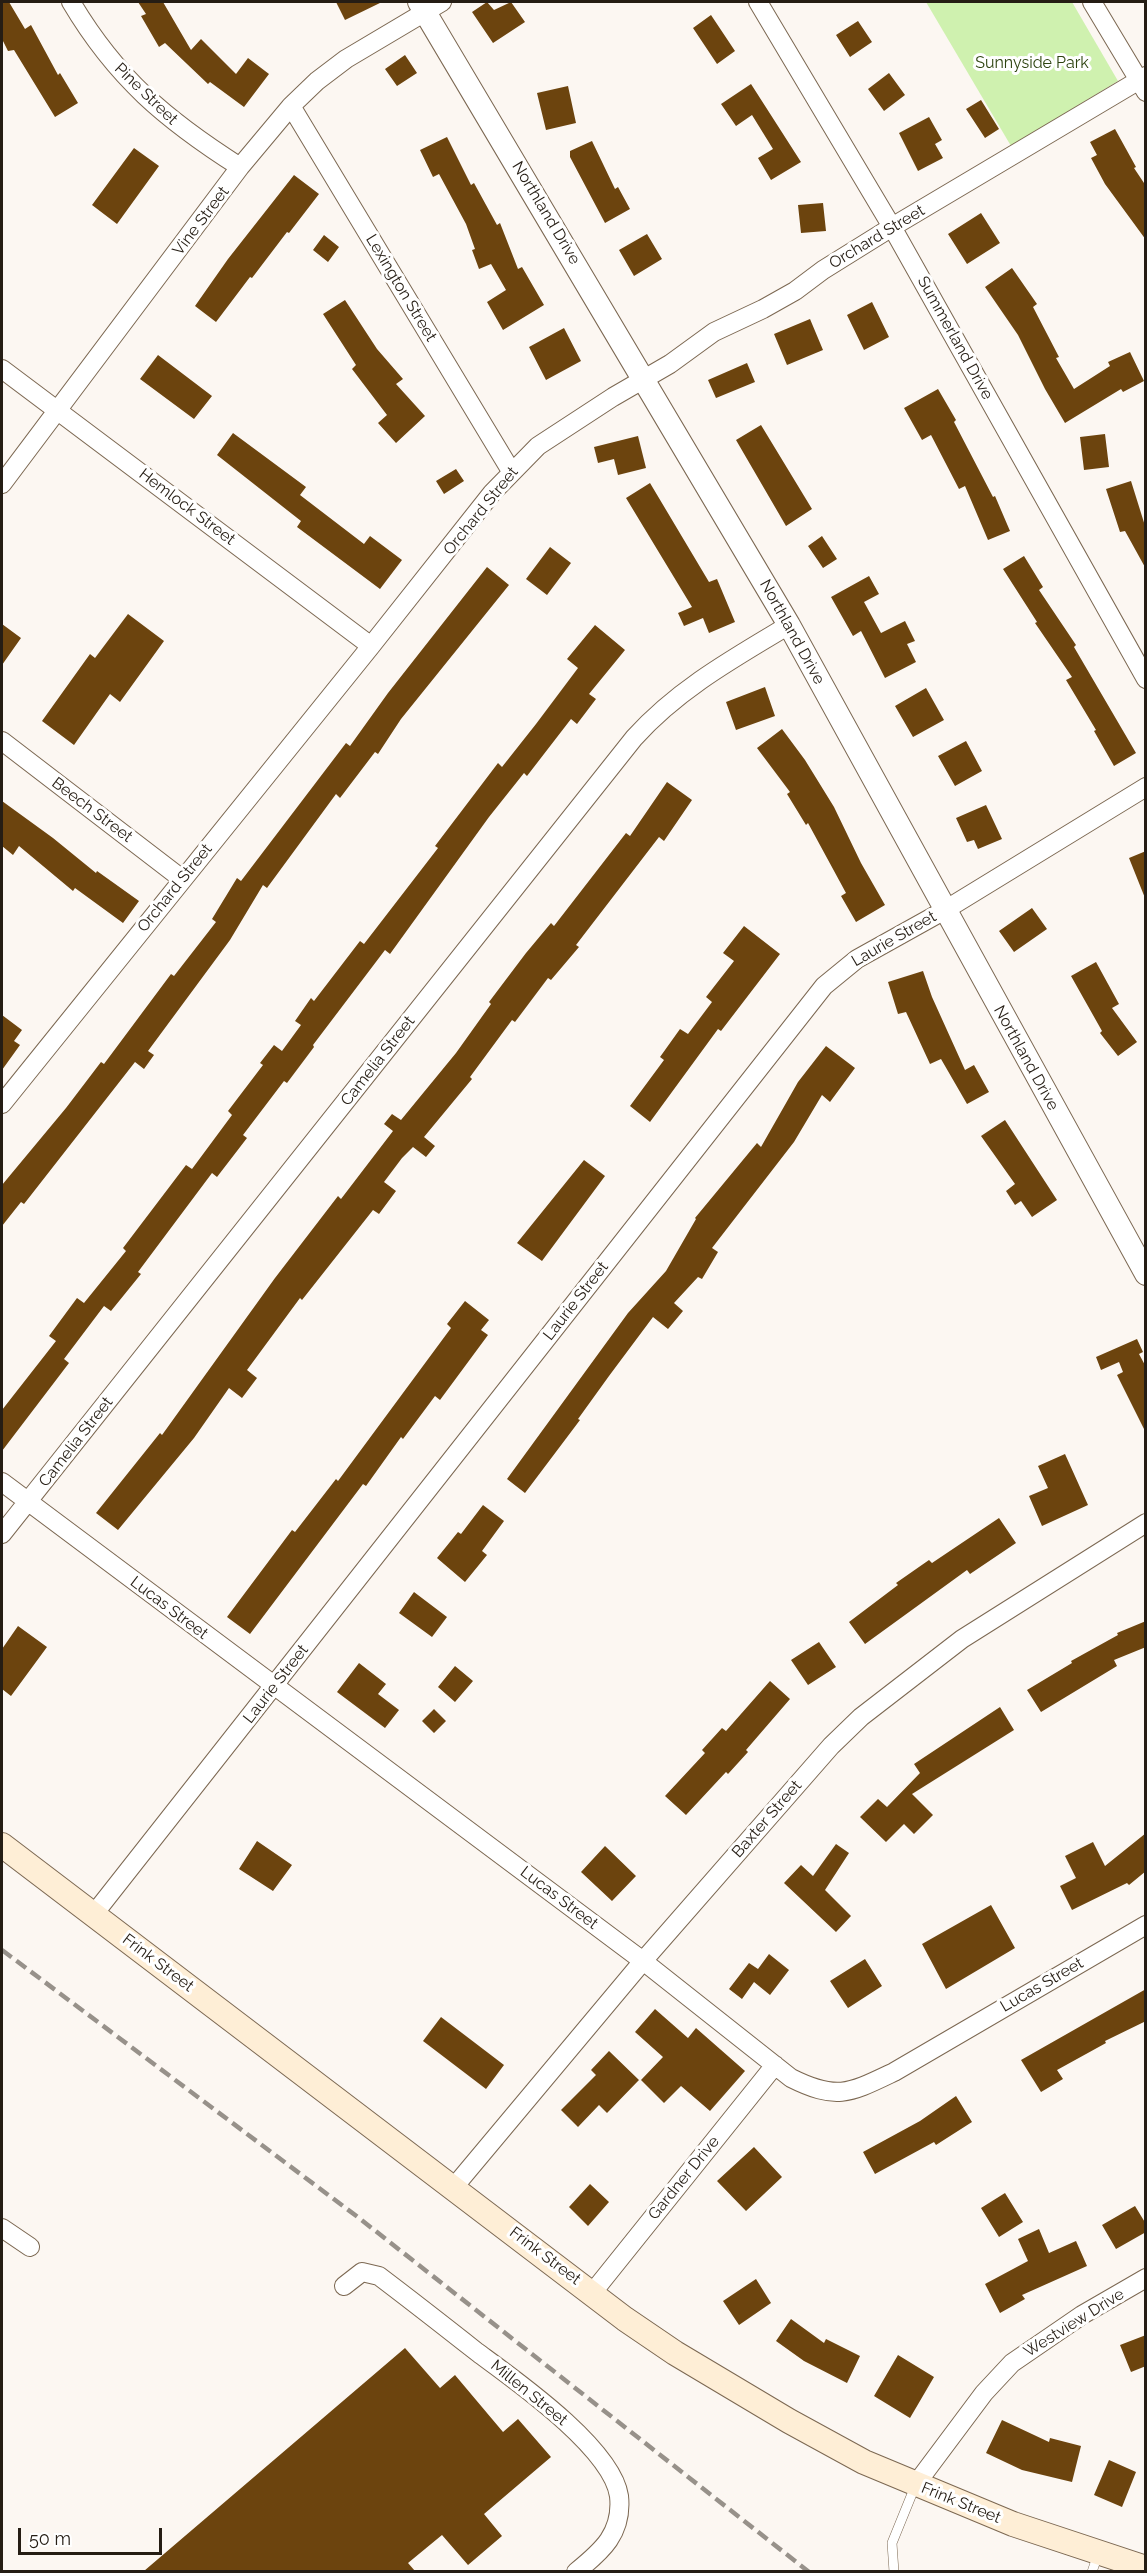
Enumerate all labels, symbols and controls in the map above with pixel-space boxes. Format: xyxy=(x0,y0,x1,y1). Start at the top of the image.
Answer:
park label: Sunnyside Park xyxy=(975,53,1089,73)
street label: Pine Street xyxy=(110,59,182,129)
street label: Northland Drive xyxy=(508,158,584,268)
street label: Vine Street xyxy=(169,183,233,259)
street label: Orchard Street xyxy=(826,201,928,273)
street label: Lexington Street xyxy=(361,231,441,345)
street label: Summerland Drive xyxy=(913,273,997,403)
street label: Orchard Street xyxy=(440,463,522,559)
street label: Hemlock Street xyxy=(135,465,239,549)
street label: Northland Drive xyxy=(755,576,829,688)
street label: Beech Street xyxy=(48,773,136,847)
street label: Orchard Street xyxy=(134,840,216,936)
street label: Laurie Street xyxy=(848,907,940,971)
street label: Northland Drive xyxy=(989,1002,1063,1114)
street label: Camelia Street xyxy=(337,1012,419,1110)
street label: Laurie Street xyxy=(539,1258,613,1344)
street label: Camelia Street xyxy=(35,1393,117,1491)
street label: Lucas Street xyxy=(126,1573,212,1643)
street label: Laurie Street xyxy=(239,1641,313,1727)
street label: Baxter Street xyxy=(728,1776,806,1862)
street label: Lucas Street xyxy=(516,1863,602,1933)
street label: Frink Street xyxy=(119,1930,197,1996)
street label: Lucas Street xyxy=(997,1954,1087,2016)
street label: Gardner Drive xyxy=(644,2132,724,2224)
street label: Frink Street xyxy=(506,2223,584,2289)
street label: Westview Drive xyxy=(1020,2284,1128,2362)
street label: Millen Street xyxy=(487,2356,571,2430)
street label: Frink Street xyxy=(918,2478,1004,2528)
scale bar xyxy=(21,2516,165,2554)
text: 50 m xyxy=(29,2528,71,2549)

